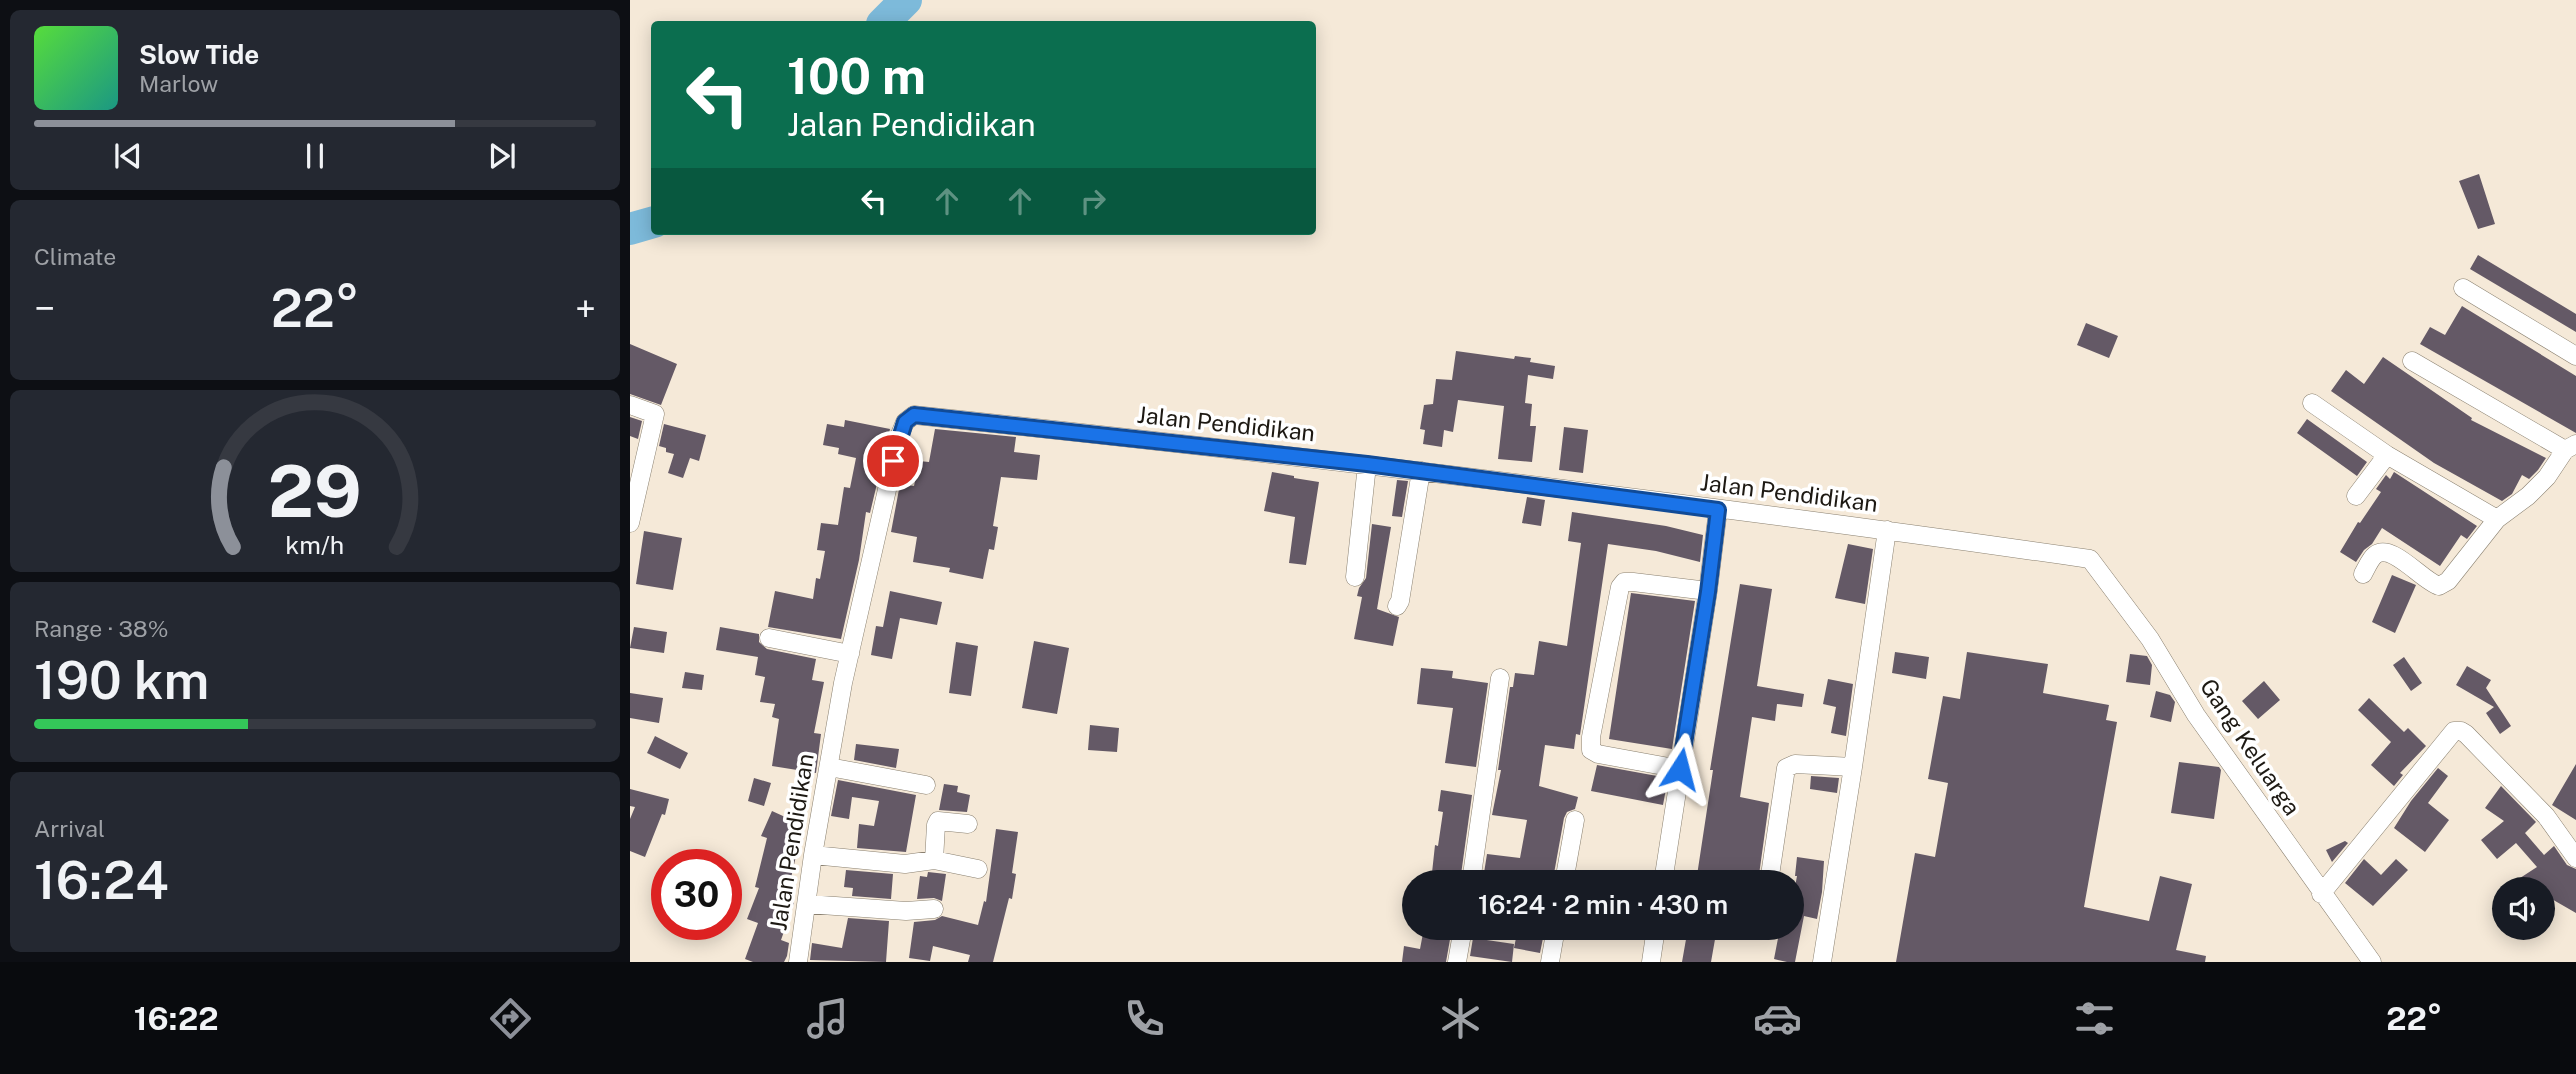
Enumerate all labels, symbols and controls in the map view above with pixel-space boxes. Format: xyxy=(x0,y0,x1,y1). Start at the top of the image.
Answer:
text: Slow Tide xyxy=(139,39,259,70)
text: 100 m xyxy=(787,47,926,105)
icon: left xyxy=(672,49,763,140)
text: Marlow xyxy=(139,70,218,97)
text: Jalan Pendidikan xyxy=(787,106,1036,143)
icon: previous xyxy=(109,137,147,175)
icon: pause xyxy=(296,137,334,175)
icon: next xyxy=(483,137,521,175)
icon: left xyxy=(855,182,893,220)
icon: ahead xyxy=(928,182,966,220)
icon: ahead xyxy=(1001,182,1039,220)
icon: right xyxy=(1074,182,1112,220)
text: Climate xyxy=(34,243,116,270)
text: 22° xyxy=(271,278,359,339)
text: − xyxy=(34,286,55,331)
text: + xyxy=(575,286,596,331)
street label: Jalan Pendidikan xyxy=(1136,401,1316,446)
pin xyxy=(863,431,923,491)
icon: arrive xyxy=(874,442,912,480)
text: 29 xyxy=(268,448,362,533)
street label: Jalan Pendidikan xyxy=(1699,468,1879,517)
text: km/h xyxy=(286,530,344,560)
text: Range · 38% xyxy=(34,615,168,642)
text: 190 km xyxy=(34,650,209,711)
street label: Gang Keluarga xyxy=(2195,673,2306,820)
position arrow xyxy=(1643,732,1717,806)
street label: Jalan Pendidikan xyxy=(764,752,819,932)
text: Arrival xyxy=(34,815,105,842)
speed limit sign: 30 xyxy=(651,849,742,940)
text: 16:24 xyxy=(34,850,169,911)
map controls xyxy=(2492,877,2555,940)
button: sound xyxy=(2492,877,2555,940)
text: 16:24 · 2 min · 430 m xyxy=(1478,889,1728,920)
icon: directions xyxy=(486,994,535,1043)
icon: music xyxy=(803,994,852,1043)
icon: phone xyxy=(1120,994,1169,1043)
icon: climate xyxy=(1436,994,1485,1043)
icon: car xyxy=(1753,994,1802,1043)
icon: filters xyxy=(2070,994,2119,1043)
text: 16:22 xyxy=(134,1000,219,1037)
text: 22° xyxy=(2386,1000,2442,1037)

